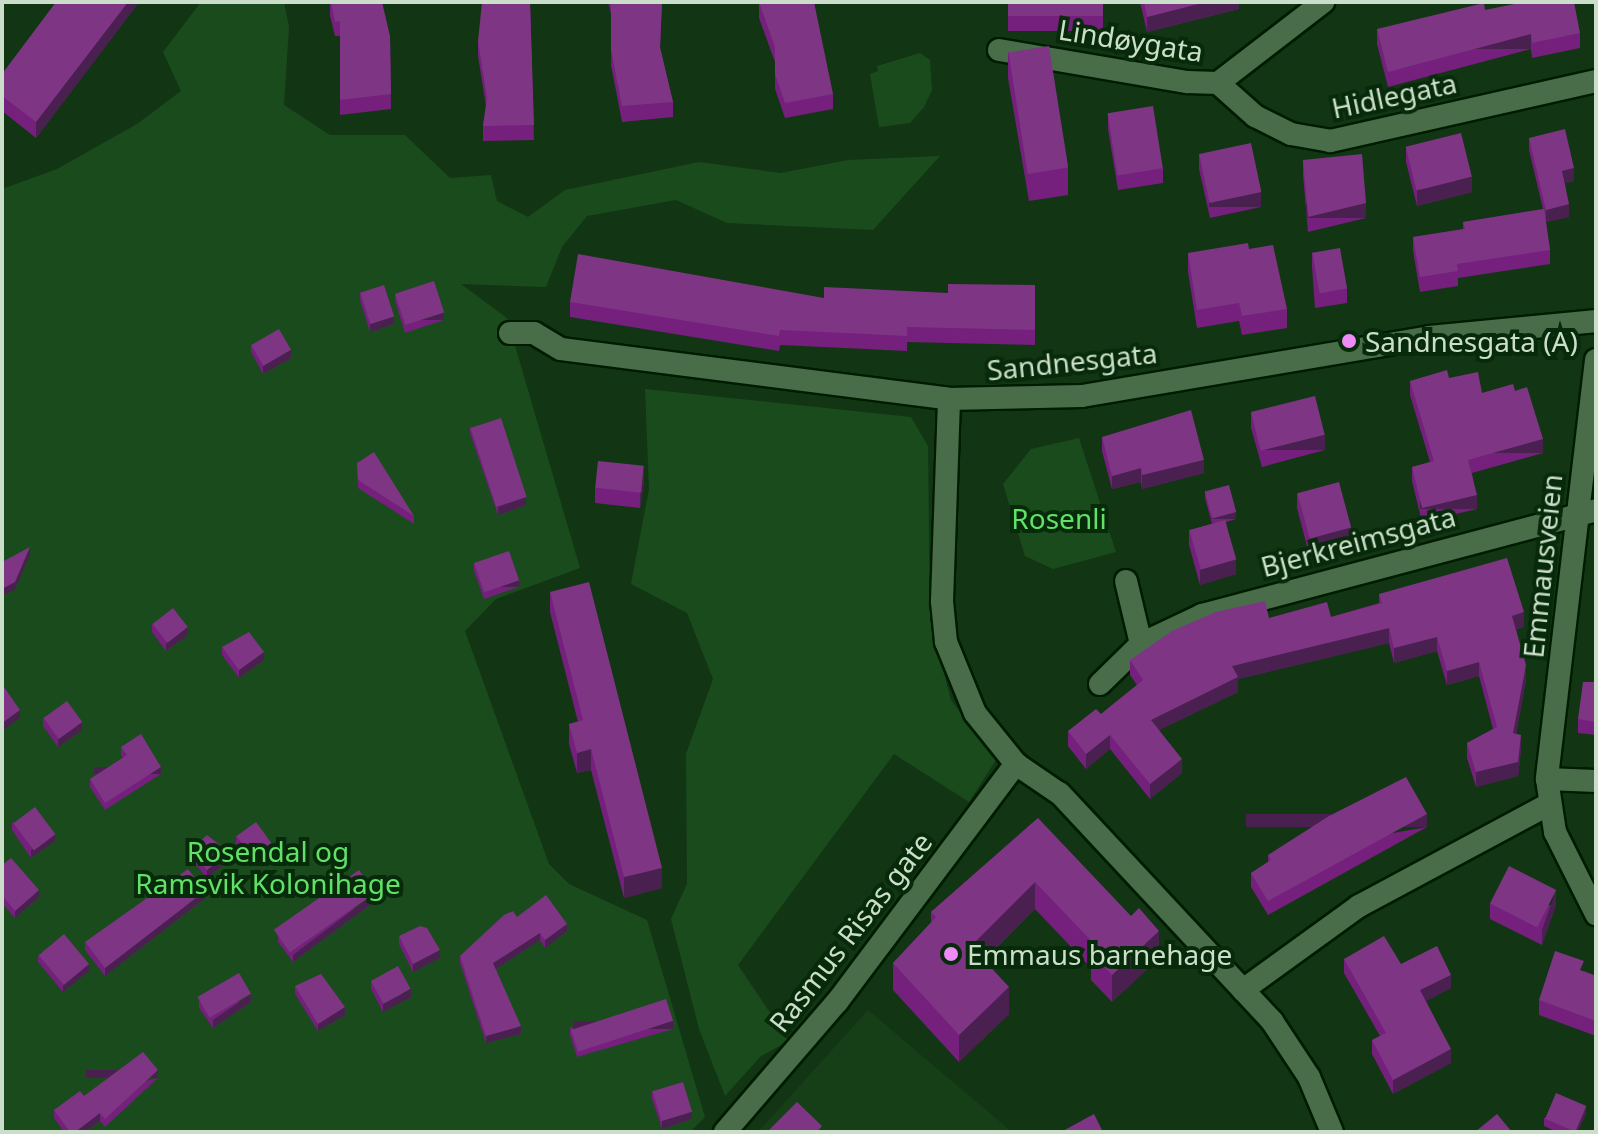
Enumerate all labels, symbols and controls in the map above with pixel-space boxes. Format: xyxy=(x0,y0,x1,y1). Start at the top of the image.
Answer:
street label: Lindøygata xyxy=(1056,12,1206,68)
street label: Hidlegata xyxy=(1328,65,1460,125)
place label: Sandnesgata (A) xyxy=(1365,324,1578,358)
marker: Sandnesgata (A) xyxy=(1340,332,1358,350)
street label: Sandnesgata xyxy=(985,335,1159,387)
street label: Emmausveien xyxy=(1516,472,1568,660)
street label: Bjerkreimsgata xyxy=(1257,499,1459,583)
park label: Rosenli xyxy=(1011,501,1107,535)
street label: Rasmus Risas gate xyxy=(762,826,938,1038)
park label: Rosendal og Ramsvik Kolonihage xyxy=(135,834,401,900)
place label: Emmaus barnehage xyxy=(967,937,1232,971)
marker: Emmaus barnehage xyxy=(942,945,960,963)

